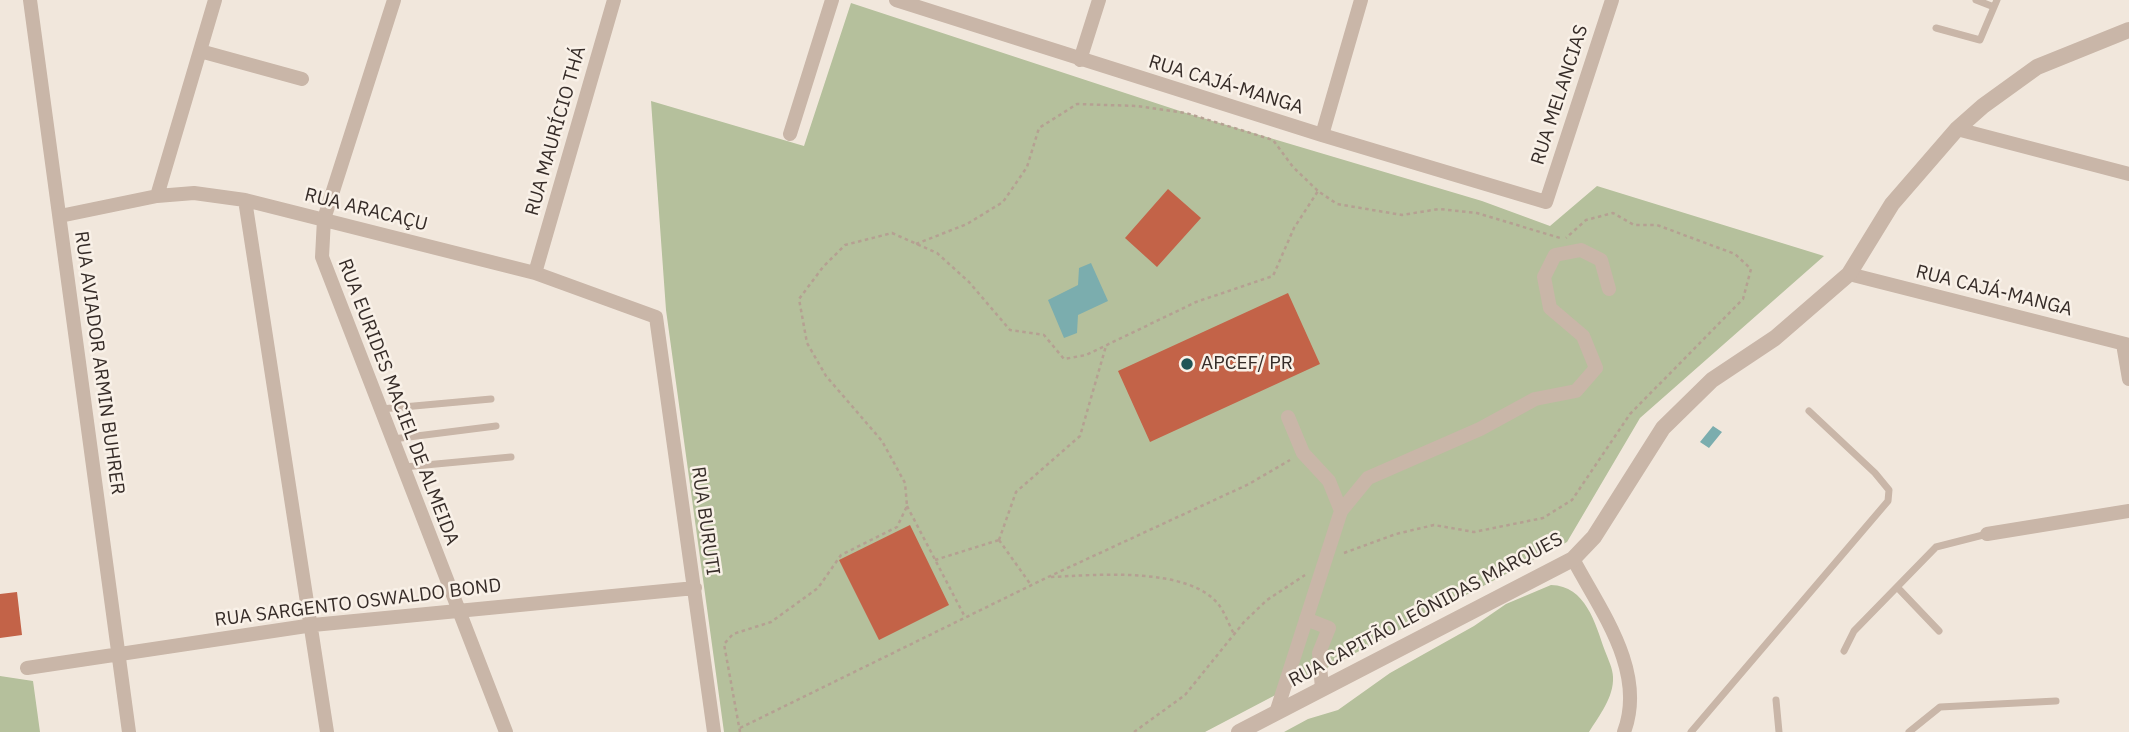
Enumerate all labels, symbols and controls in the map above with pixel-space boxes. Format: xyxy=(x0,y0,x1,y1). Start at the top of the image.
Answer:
street label: RUA MELANCIAS xyxy=(1527,22,1593,168)
street label: RUA MAURÍCIO THÁ xyxy=(521,44,591,218)
street label: RUA CAJÁ-MANGA xyxy=(1146,51,1306,119)
street label: RUA ARACAÇU xyxy=(302,184,430,236)
street label: RUA AVIADOR ARMIN BUHRER xyxy=(69,230,129,496)
street label: RUA EURIDES MACIEL DE ALMEIDA xyxy=(333,256,463,548)
street label: RUA CAJÁ-MANGA xyxy=(1913,261,2075,321)
place label: APCEF/ PR xyxy=(1201,353,1293,375)
marker: APCEF/ PR xyxy=(1179,356,1195,372)
street label: RUA BURUTI xyxy=(686,465,724,577)
street label: RUA CAPITÃO LEÔNIDAS MARQUES xyxy=(1285,528,1567,692)
street label: RUA SARGENTO OSWALDO BOND xyxy=(213,574,503,632)

